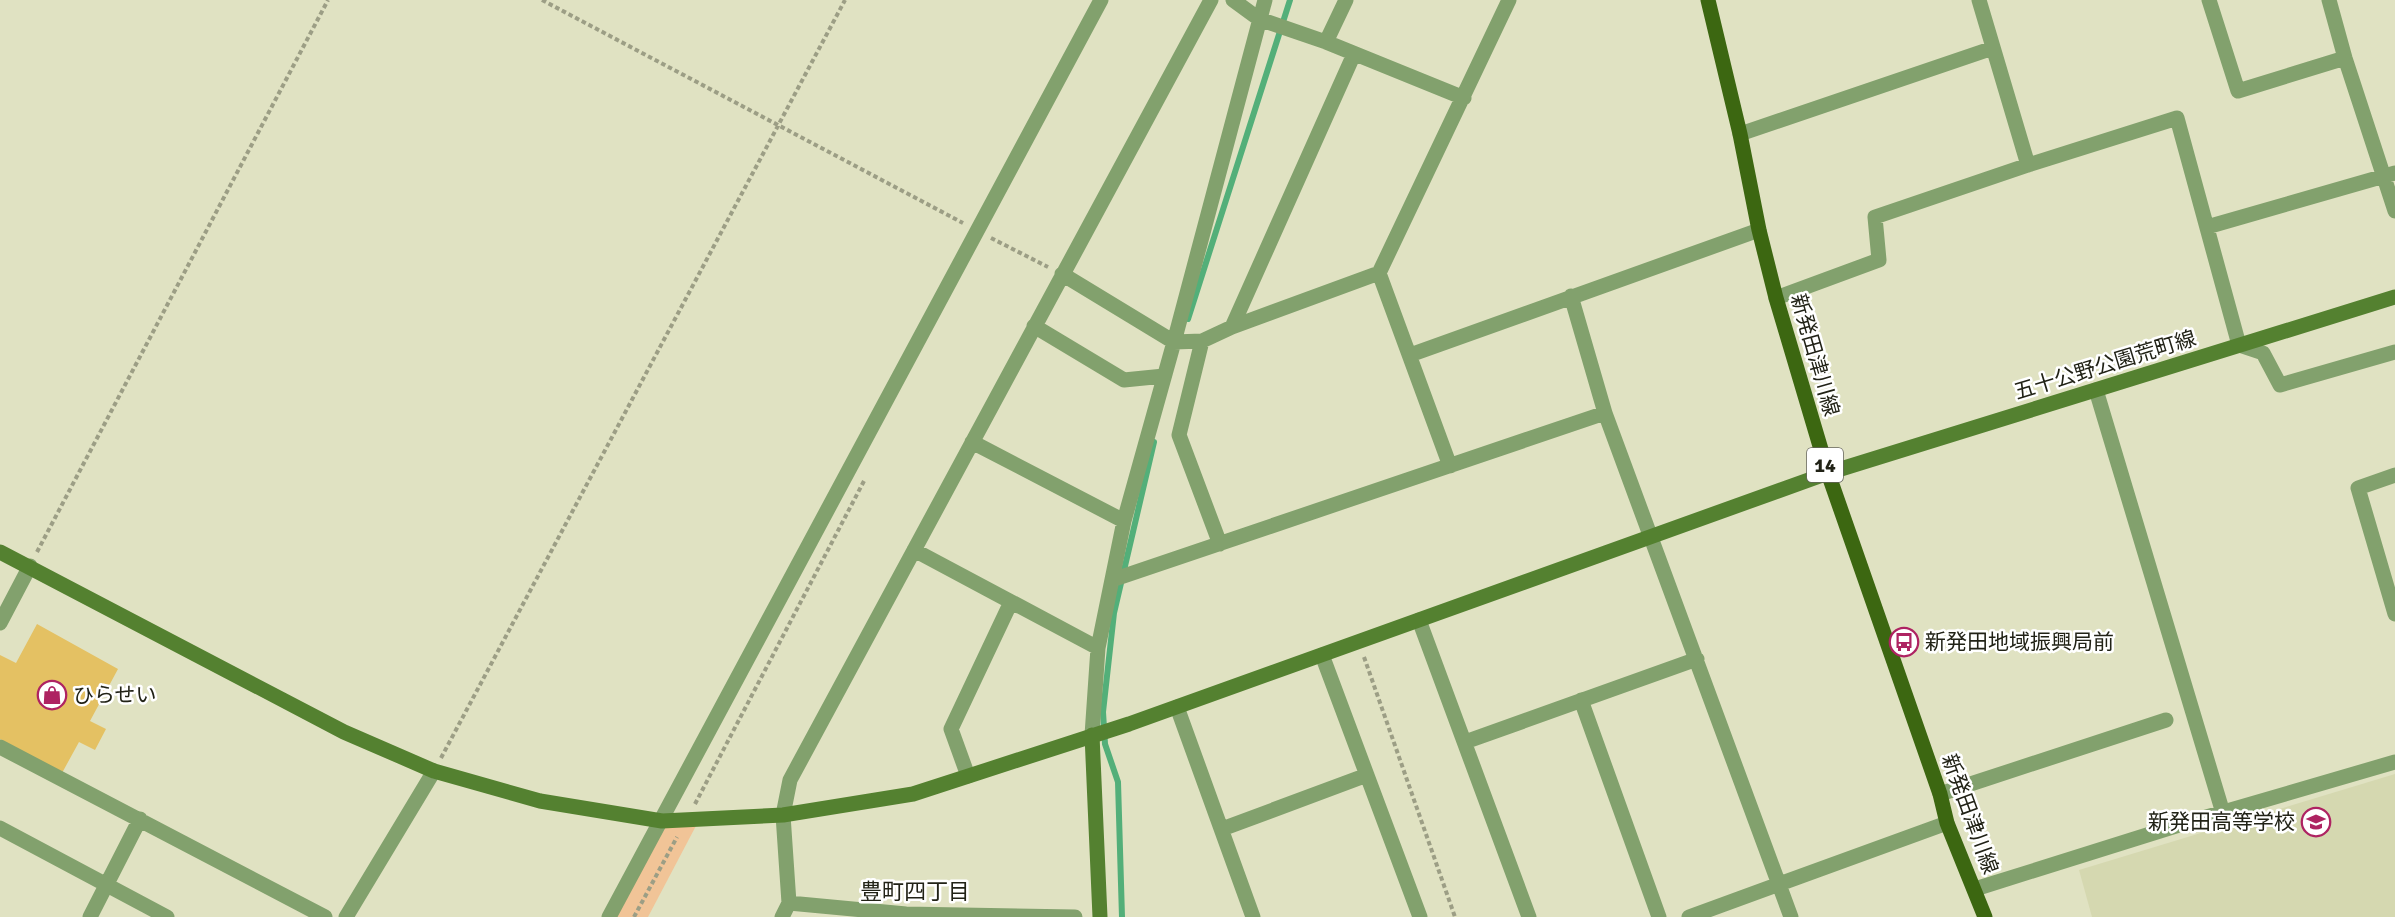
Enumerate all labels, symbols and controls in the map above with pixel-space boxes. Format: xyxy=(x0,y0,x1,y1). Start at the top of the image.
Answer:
street label: 新発田津川線 xyxy=(1785,291,1845,419)
street label: 五十公野公園荒町線 xyxy=(2011,325,2199,405)
road number: 14 xyxy=(1807,448,1843,482)
bus stop icon: 新発田地域振興局前 xyxy=(1888,626,1920,658)
place label: 新発田地域振興局前 xyxy=(1925,629,2114,655)
shop icon: ひらせい xyxy=(36,679,68,711)
place label: ひらせい xyxy=(73,682,157,708)
street label: 新発田津川線 xyxy=(1936,750,2004,878)
school or university icon: 新発田高等学校 xyxy=(2300,806,2332,838)
place label: 新発田高等学校 xyxy=(2148,809,2295,835)
district label: 豊町四丁目 xyxy=(860,878,970,905)

